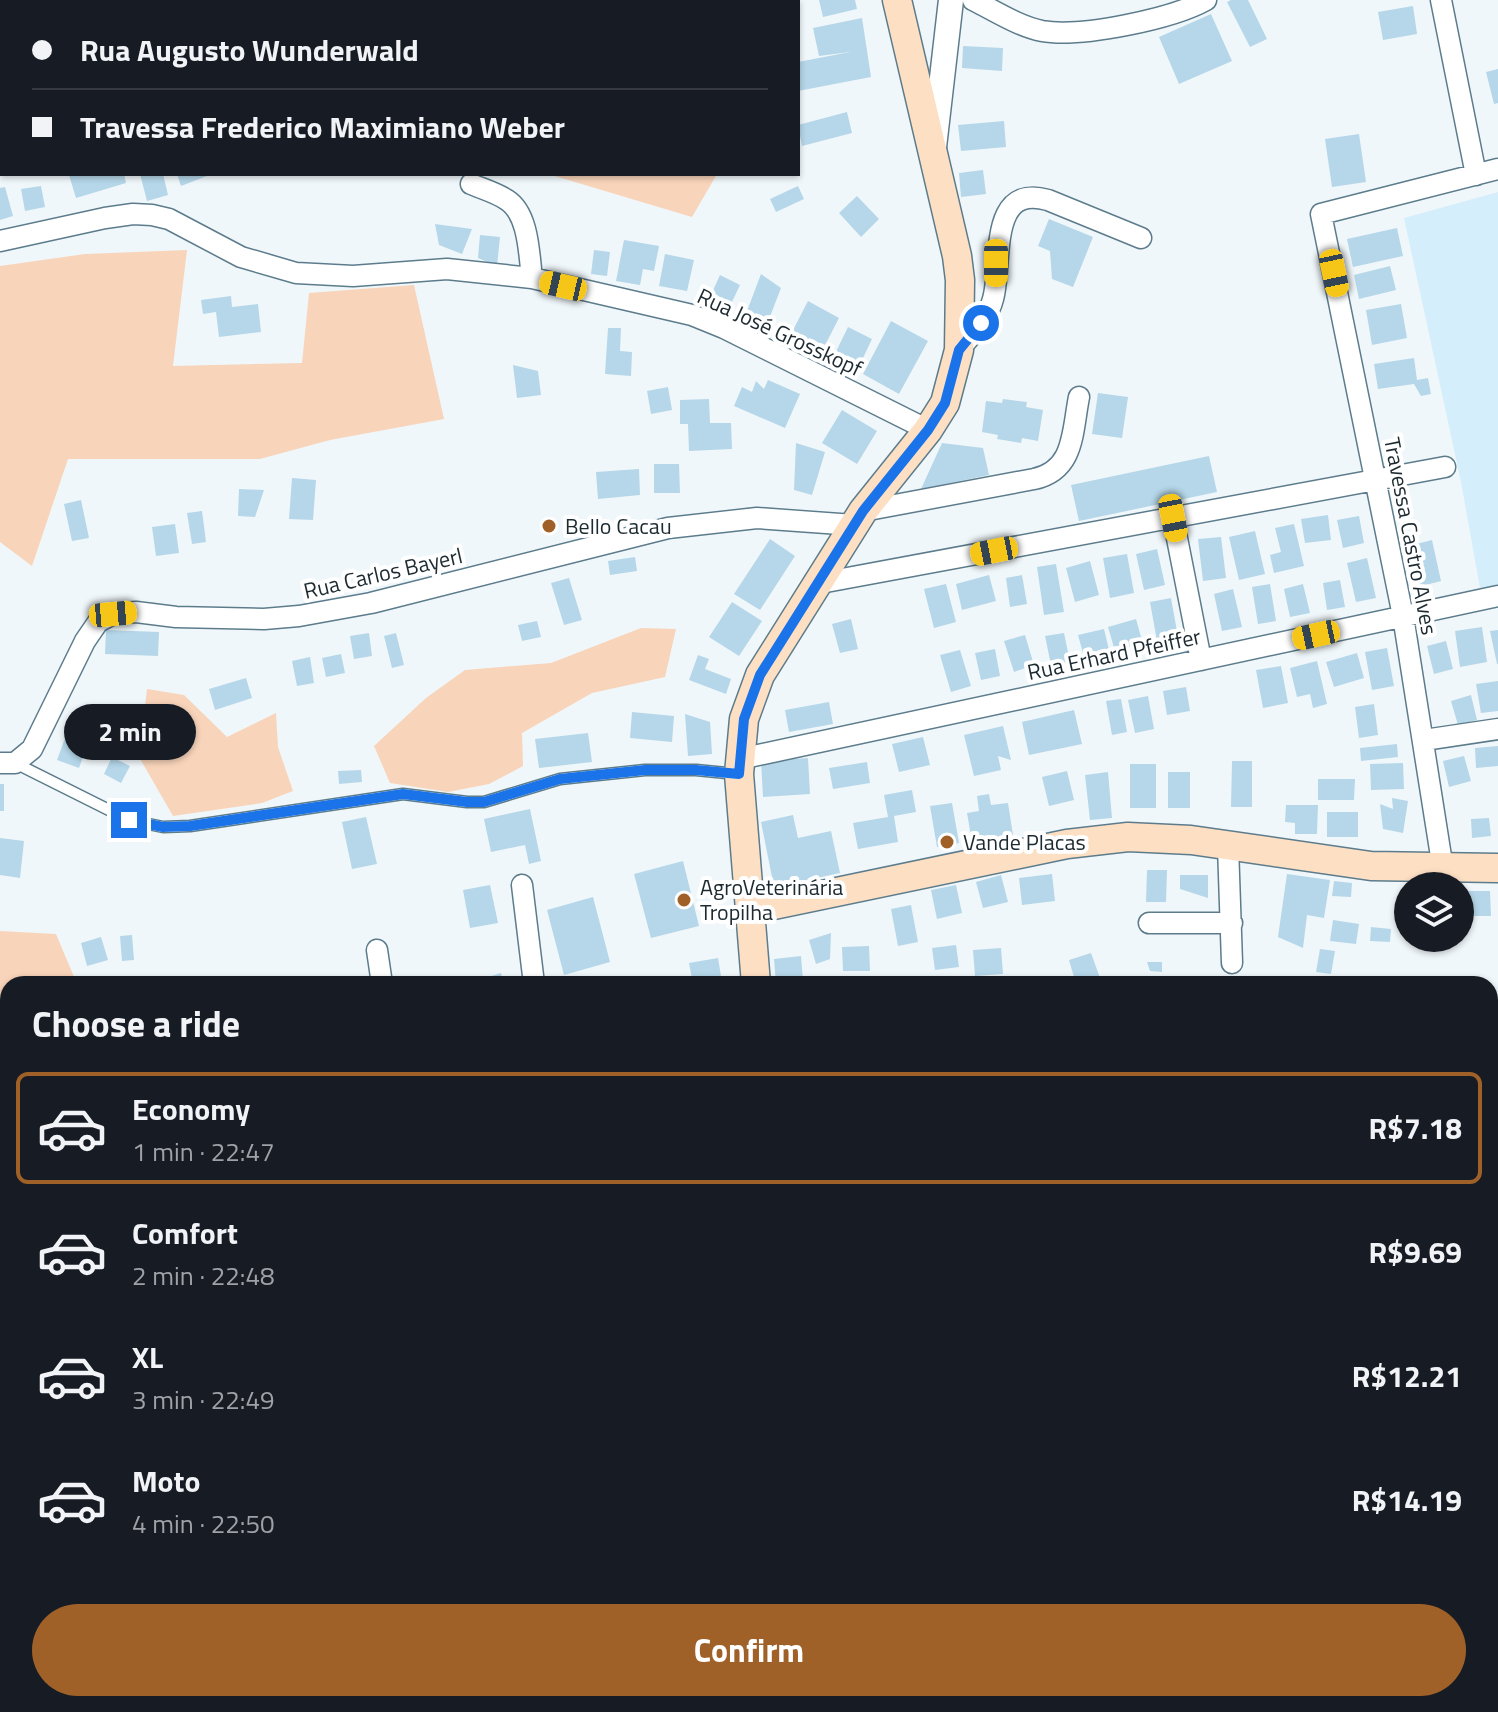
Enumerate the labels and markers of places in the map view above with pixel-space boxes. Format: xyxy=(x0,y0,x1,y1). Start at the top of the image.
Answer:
place label: Bello Cacau xyxy=(565,509,672,543)
marker: Bello Cacau xyxy=(540,517,558,535)
place label: Vande Placas xyxy=(963,825,1086,859)
marker: Vande Placas xyxy=(938,833,956,851)
place label: AgroVeterinária Tropilha xyxy=(700,870,843,929)
marker: AgroVeterinária Tropilha xyxy=(675,891,693,909)

